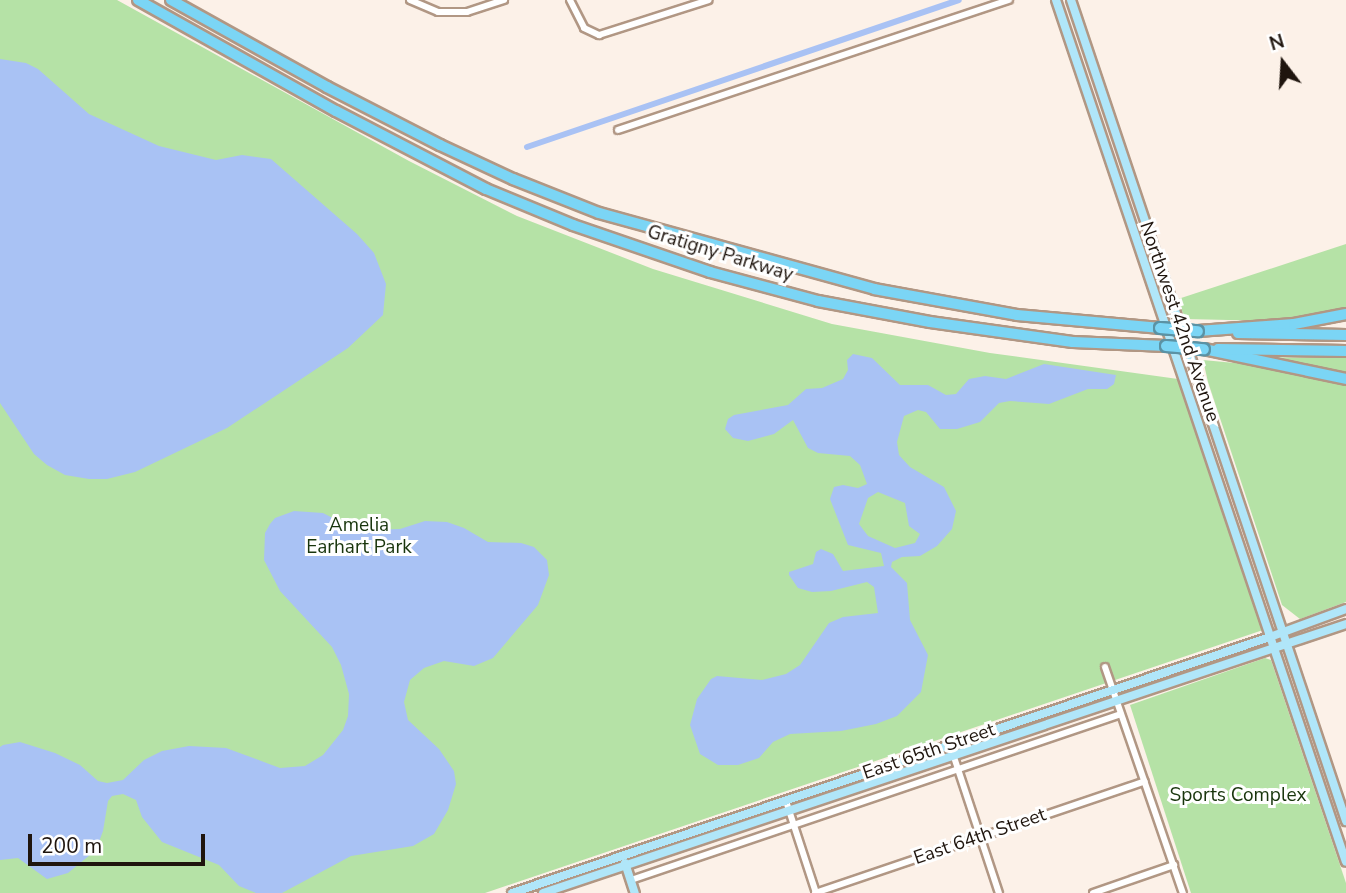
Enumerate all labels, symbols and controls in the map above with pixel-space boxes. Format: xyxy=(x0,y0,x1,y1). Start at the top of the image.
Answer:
north arrow xyxy=(1248,28,1318,98)
text: N xyxy=(1266,28,1287,57)
street label: Northwest 42nd Avenue xyxy=(1134,219,1224,425)
street label: Gratigny Parkway xyxy=(644,221,796,287)
park label: Amelia Earhart Park xyxy=(306,515,412,559)
street label: East 65th Street xyxy=(860,719,998,785)
park label: Sports Complex xyxy=(1170,785,1306,807)
street label: East 64th Street xyxy=(911,804,1049,870)
scale bar xyxy=(32,820,208,864)
text: 200 m xyxy=(41,832,102,860)

